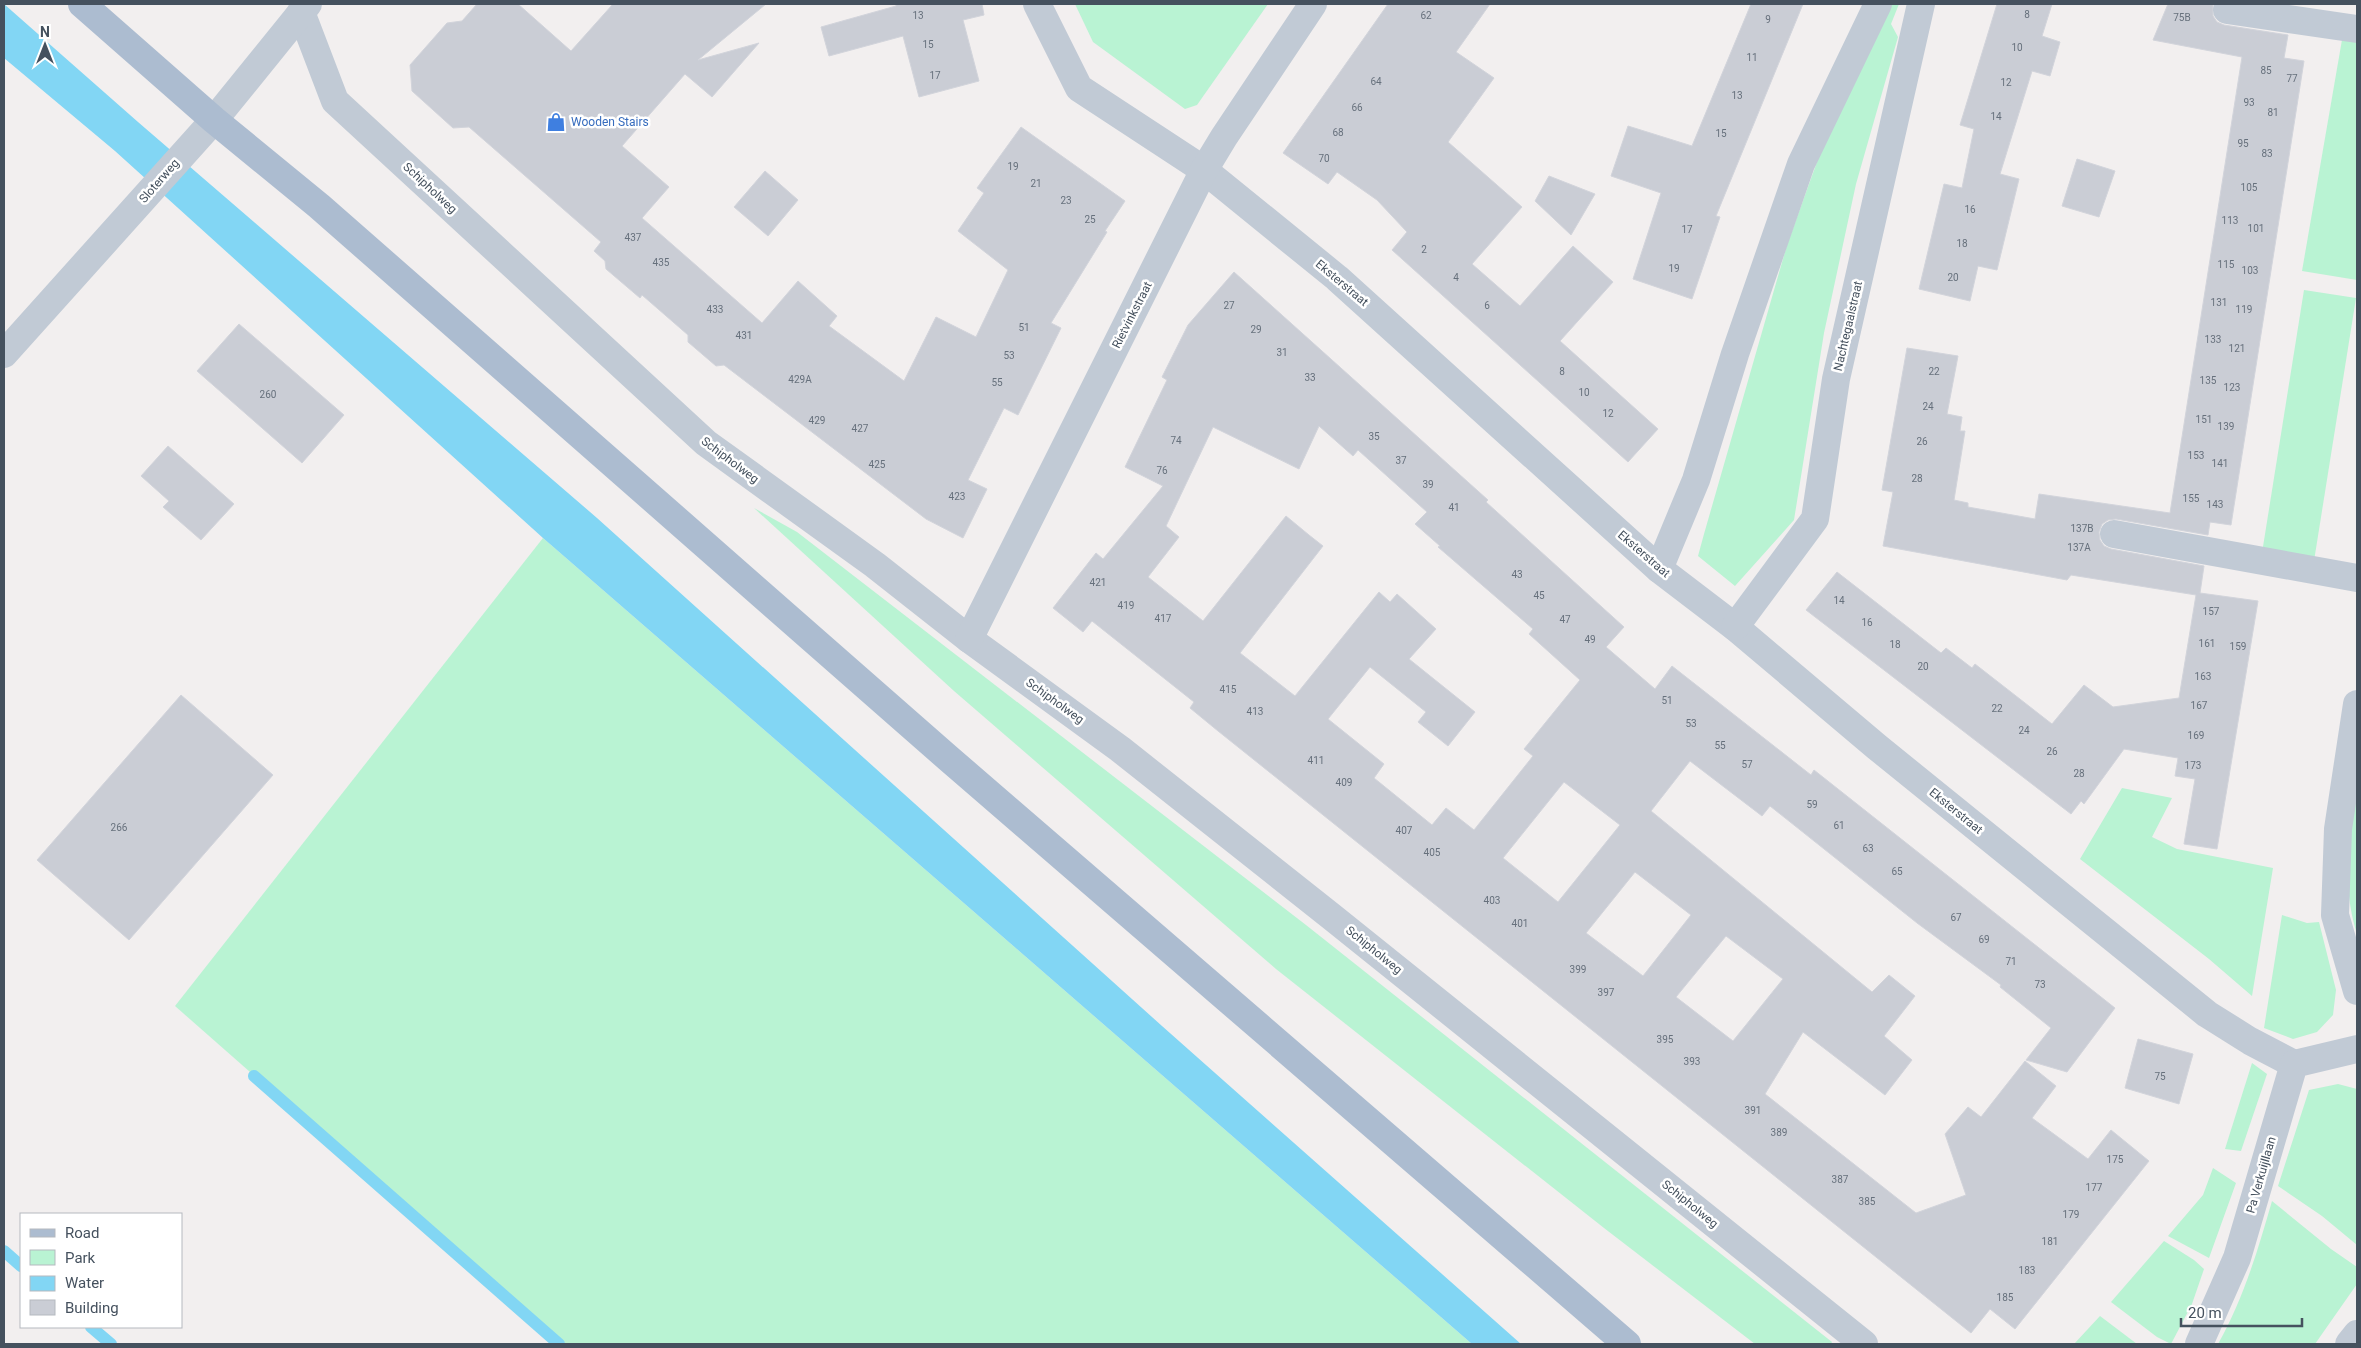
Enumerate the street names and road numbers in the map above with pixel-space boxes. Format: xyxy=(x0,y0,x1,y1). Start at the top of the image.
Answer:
street label: Sloterweg xyxy=(136,156,182,206)
street label: Schipholweg xyxy=(400,160,460,216)
street label: Eksterstraat xyxy=(1313,257,1371,309)
street label: Rietvinkstraat xyxy=(1109,279,1155,351)
street label: Nachtegaalstraat xyxy=(1831,280,1865,372)
street label: Schipholweg xyxy=(699,434,761,486)
street label: Eksterstraat xyxy=(1615,528,1673,580)
street label: Schipholweg xyxy=(1023,675,1087,727)
street label: Eksterstraat xyxy=(1927,785,1985,837)
street label: Schipholweg xyxy=(1343,923,1405,977)
street label: Pa Verkuijllaan xyxy=(2243,1135,2279,1215)
street label: Schipholweg xyxy=(1659,1177,1721,1231)

